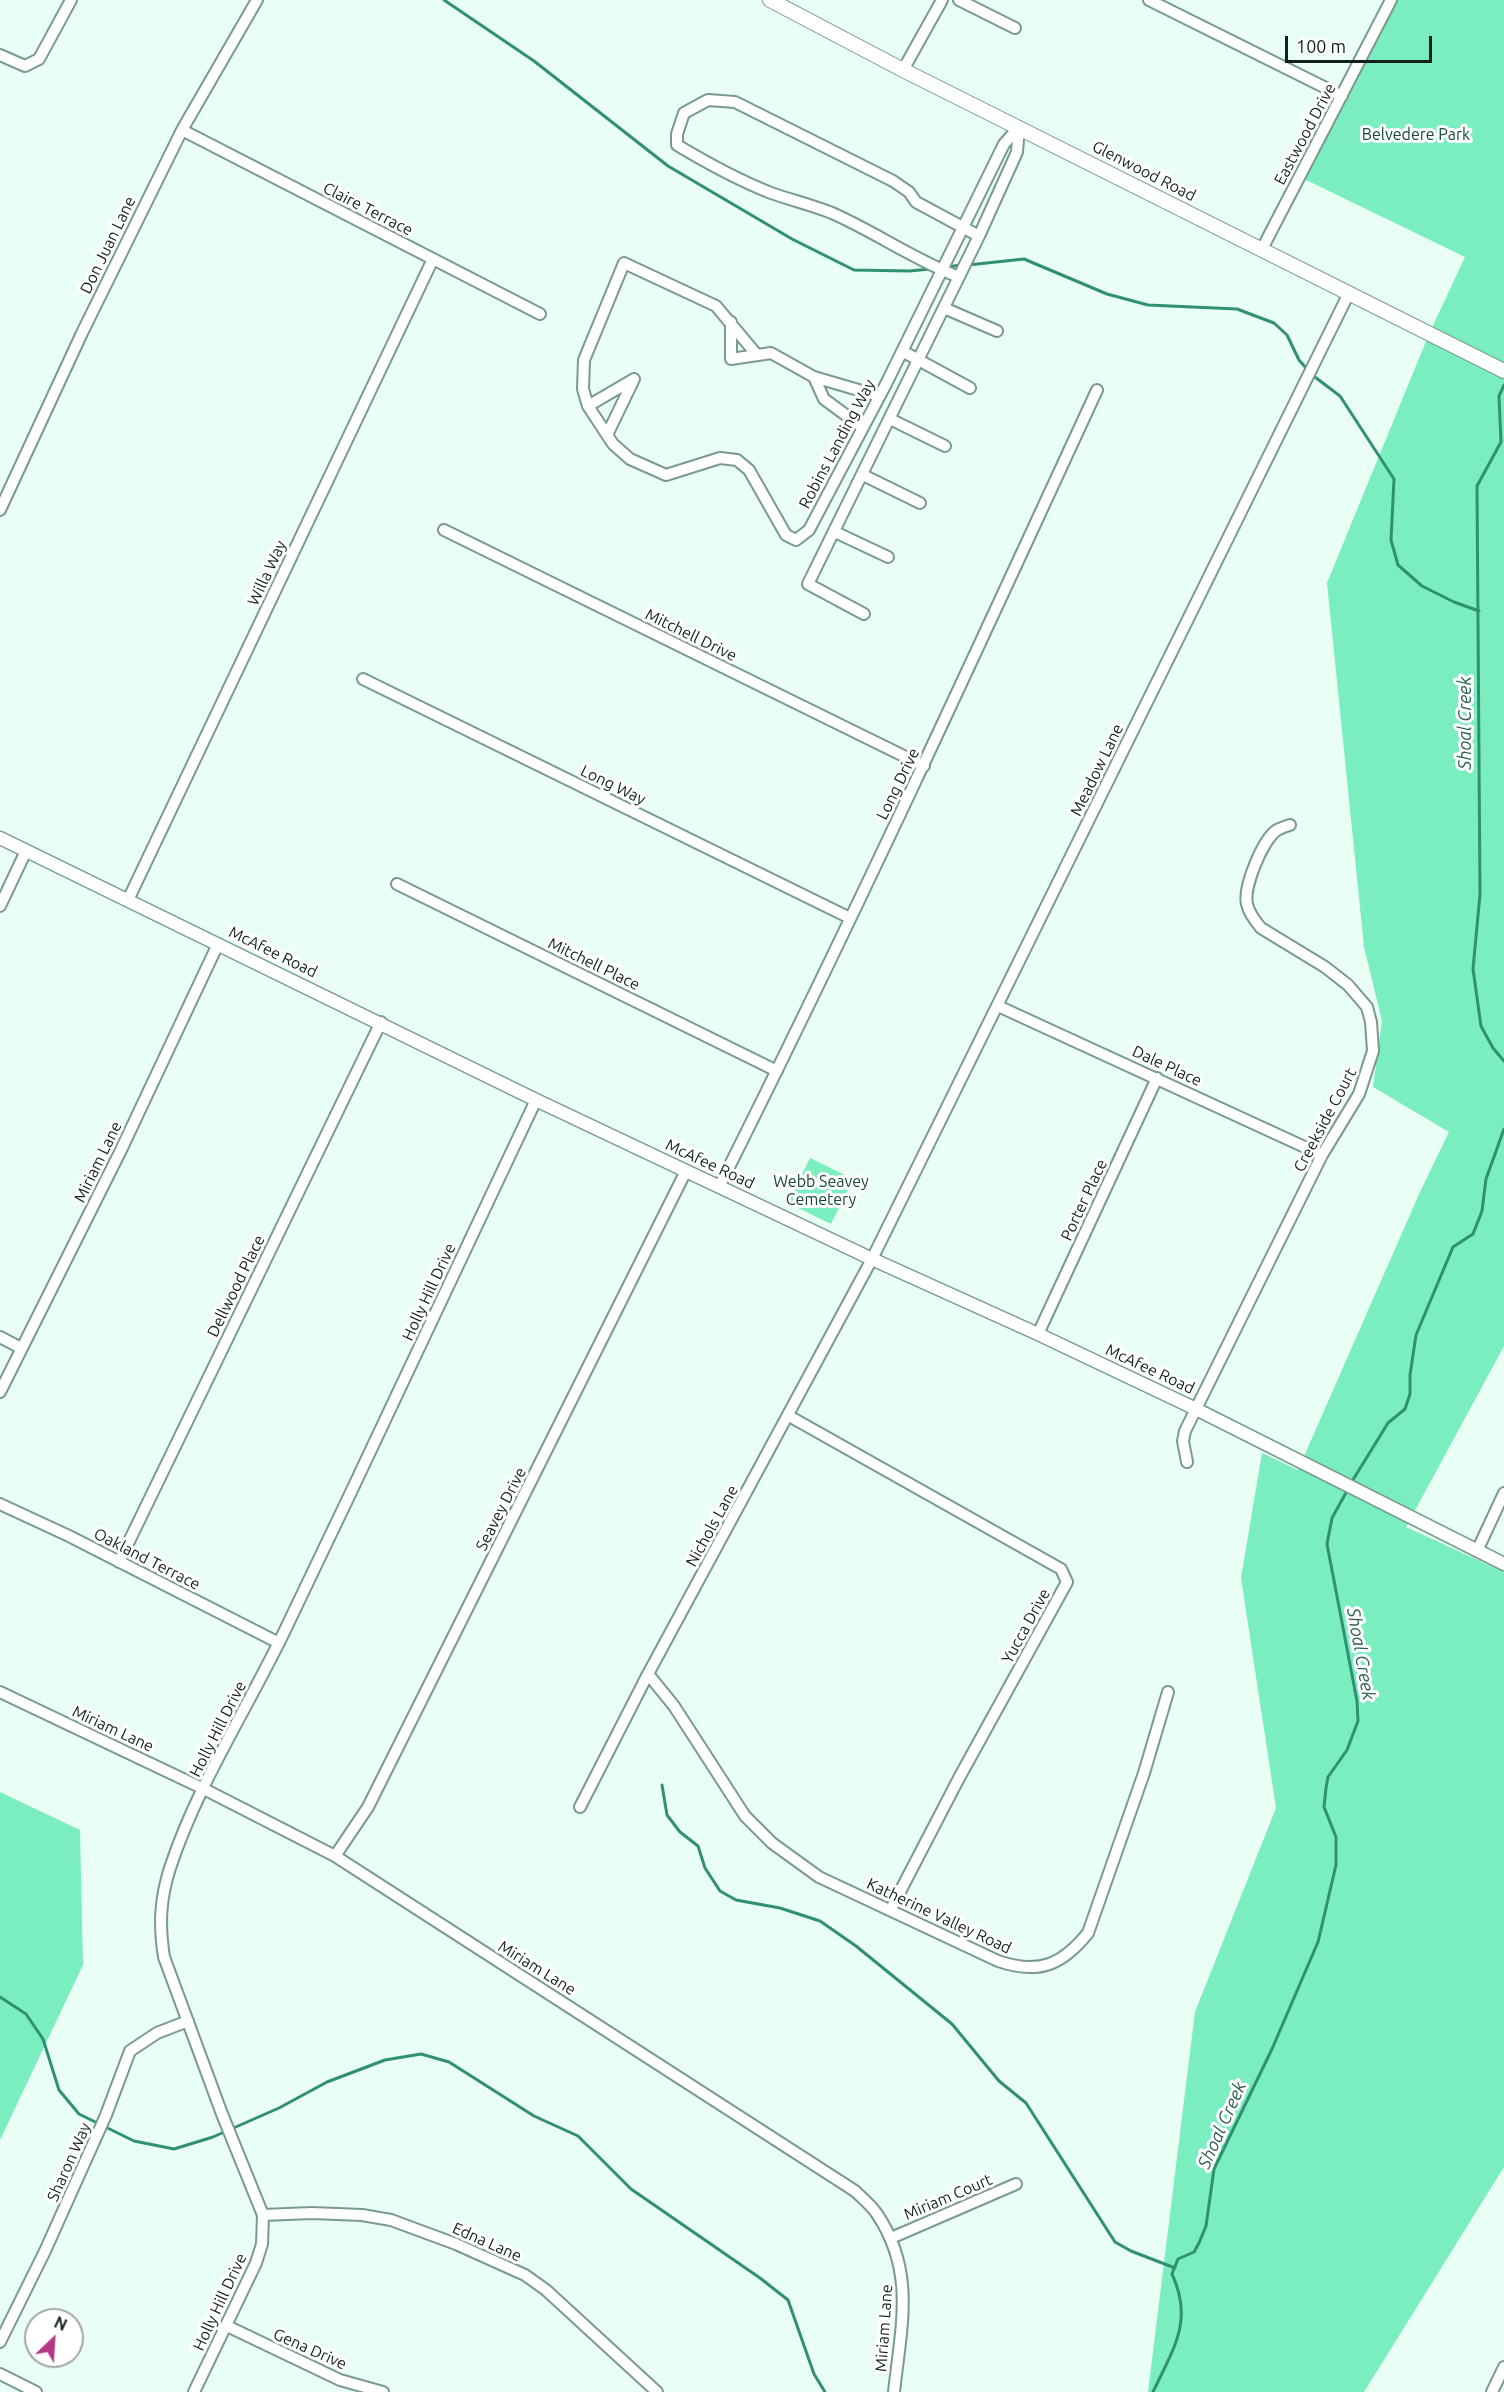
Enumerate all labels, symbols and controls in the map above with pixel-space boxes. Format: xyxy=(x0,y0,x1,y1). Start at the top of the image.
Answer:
scale bar xyxy=(1288,24,1435,62)
text: 100 m xyxy=(1296,36,1346,56)
street label: Eastwood Drive xyxy=(1270,80,1340,188)
park label: Belvedere Park xyxy=(1362,125,1470,145)
street label: Glenwood Road xyxy=(1089,137,1199,205)
street label: Claire Terrace xyxy=(320,178,416,240)
street label: Don Juan Lane xyxy=(76,193,140,297)
street label: Robins Landing Way xyxy=(795,376,879,512)
street label: Willa Way xyxy=(244,537,290,609)
street label: Mitchell Drive xyxy=(642,605,740,665)
water label: Shoal Creek xyxy=(1454,676,1476,770)
street label: Meadow Lane xyxy=(1066,721,1128,819)
street label: Long Drive xyxy=(872,745,924,823)
street label: Long Way xyxy=(577,761,649,809)
street label: McAfee Road xyxy=(226,922,320,982)
street label: Mitchell Place xyxy=(545,934,643,994)
street label: Dale Place xyxy=(1129,1042,1205,1090)
street label: Creekside Court xyxy=(1290,1065,1360,1175)
street label: Miriam Lane xyxy=(70,1118,126,1206)
street label: McAfee Road xyxy=(662,1135,758,1193)
street label: Porter Place xyxy=(1057,1156,1111,1244)
park label: Webb Seavey Cemetery xyxy=(773,1172,869,1210)
street label: Dellwood Place xyxy=(203,1232,269,1340)
street label: Holly Hill Drive xyxy=(398,1240,460,1344)
street label: McAfee Road xyxy=(1102,1340,1198,1398)
street label: Seavey Drive xyxy=(472,1464,530,1554)
street label: Nichols Lane xyxy=(682,1482,742,1570)
street label: Oakland Terrace xyxy=(91,1524,203,1594)
street label: Yucca Drive xyxy=(998,1585,1054,1667)
water label: Shoal Creek xyxy=(1342,1606,1380,1702)
street label: Holly Hill Drive xyxy=(186,1678,250,1780)
street label: Miriam Lane xyxy=(69,1702,157,1756)
street label: Katherine Valley Road xyxy=(864,1874,1014,1958)
street label: Miriam Lane xyxy=(495,1937,579,1999)
water label: Shoal Creek xyxy=(1193,2078,1251,2172)
street label: Sharon Way xyxy=(43,2120,95,2204)
street label: Miriam Court xyxy=(901,2170,995,2224)
street label: Edna Lane xyxy=(449,2218,525,2266)
street label: Holly Hill Drive xyxy=(189,2250,251,2354)
street label: Miriam Lane xyxy=(871,2284,897,2372)
north arrow xyxy=(24,2308,84,2368)
text: N xyxy=(52,2313,70,2334)
street label: Gena Drive xyxy=(270,2324,350,2374)

